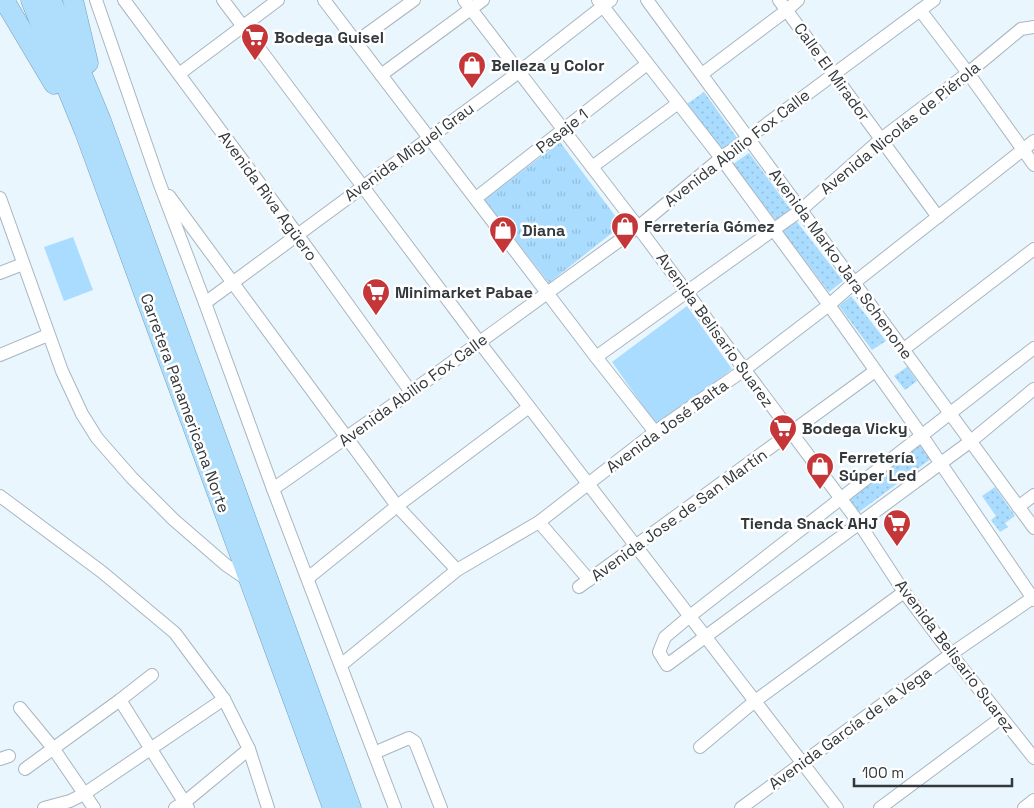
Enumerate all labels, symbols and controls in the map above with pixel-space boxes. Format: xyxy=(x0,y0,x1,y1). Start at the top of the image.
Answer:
street label: Calle El Mirador xyxy=(789,19,875,125)
supermarket icon: Bodega Guisel xyxy=(240,22,270,61)
place label: Bodega Guisel xyxy=(274,27,384,48)
shop icon: Belleza y Color xyxy=(457,50,487,89)
place label: Belleza y Color xyxy=(491,55,604,76)
street label: Avenida Nicolás de Piérola xyxy=(816,57,984,199)
street label: Avenida Abilio Fox Calle xyxy=(660,85,814,211)
street label: Avenida Miguel Grau xyxy=(340,98,478,206)
street label: Pasaje 1 xyxy=(532,104,592,158)
street label: Avenida Riva Agüero xyxy=(214,127,322,265)
street label: Avenida Marko Jara Schenone xyxy=(765,164,917,364)
shop icon: Ferretería Gómez xyxy=(610,211,640,250)
shop icon: Diana xyxy=(488,215,518,254)
place label: Ferretería Gómez xyxy=(644,216,775,237)
place label: Diana xyxy=(522,220,565,241)
street label: Avenida Belisario Suarez xyxy=(652,248,778,412)
supermarket icon: Minimarket Pabae xyxy=(361,277,391,316)
place label: Minimarket Pabae xyxy=(395,282,533,303)
street label: Carretera Panamericana Norte xyxy=(135,290,235,516)
street label: Avenida Abilio Fox Calle xyxy=(334,329,492,451)
street label: Avenida José Balta xyxy=(602,375,732,477)
supermarket icon: Bodega Vicky xyxy=(768,413,798,452)
place label: Bodega Vicky xyxy=(802,418,908,439)
street label: Avenida Jose de San Martín xyxy=(587,444,771,586)
place label: Ferretería Súper Led xyxy=(839,447,917,486)
shop icon: Ferretería Súper Led xyxy=(805,451,835,490)
supermarket icon: Tienda Snack AHJ xyxy=(882,508,912,547)
place label: Tienda Snack AHJ xyxy=(741,513,878,534)
street label: Avenida Belisario Suarez xyxy=(891,575,1019,737)
street label: Avenida García de la Vega xyxy=(764,662,936,794)
scale bar xyxy=(854,756,1012,788)
text: 100 m xyxy=(862,763,904,782)

